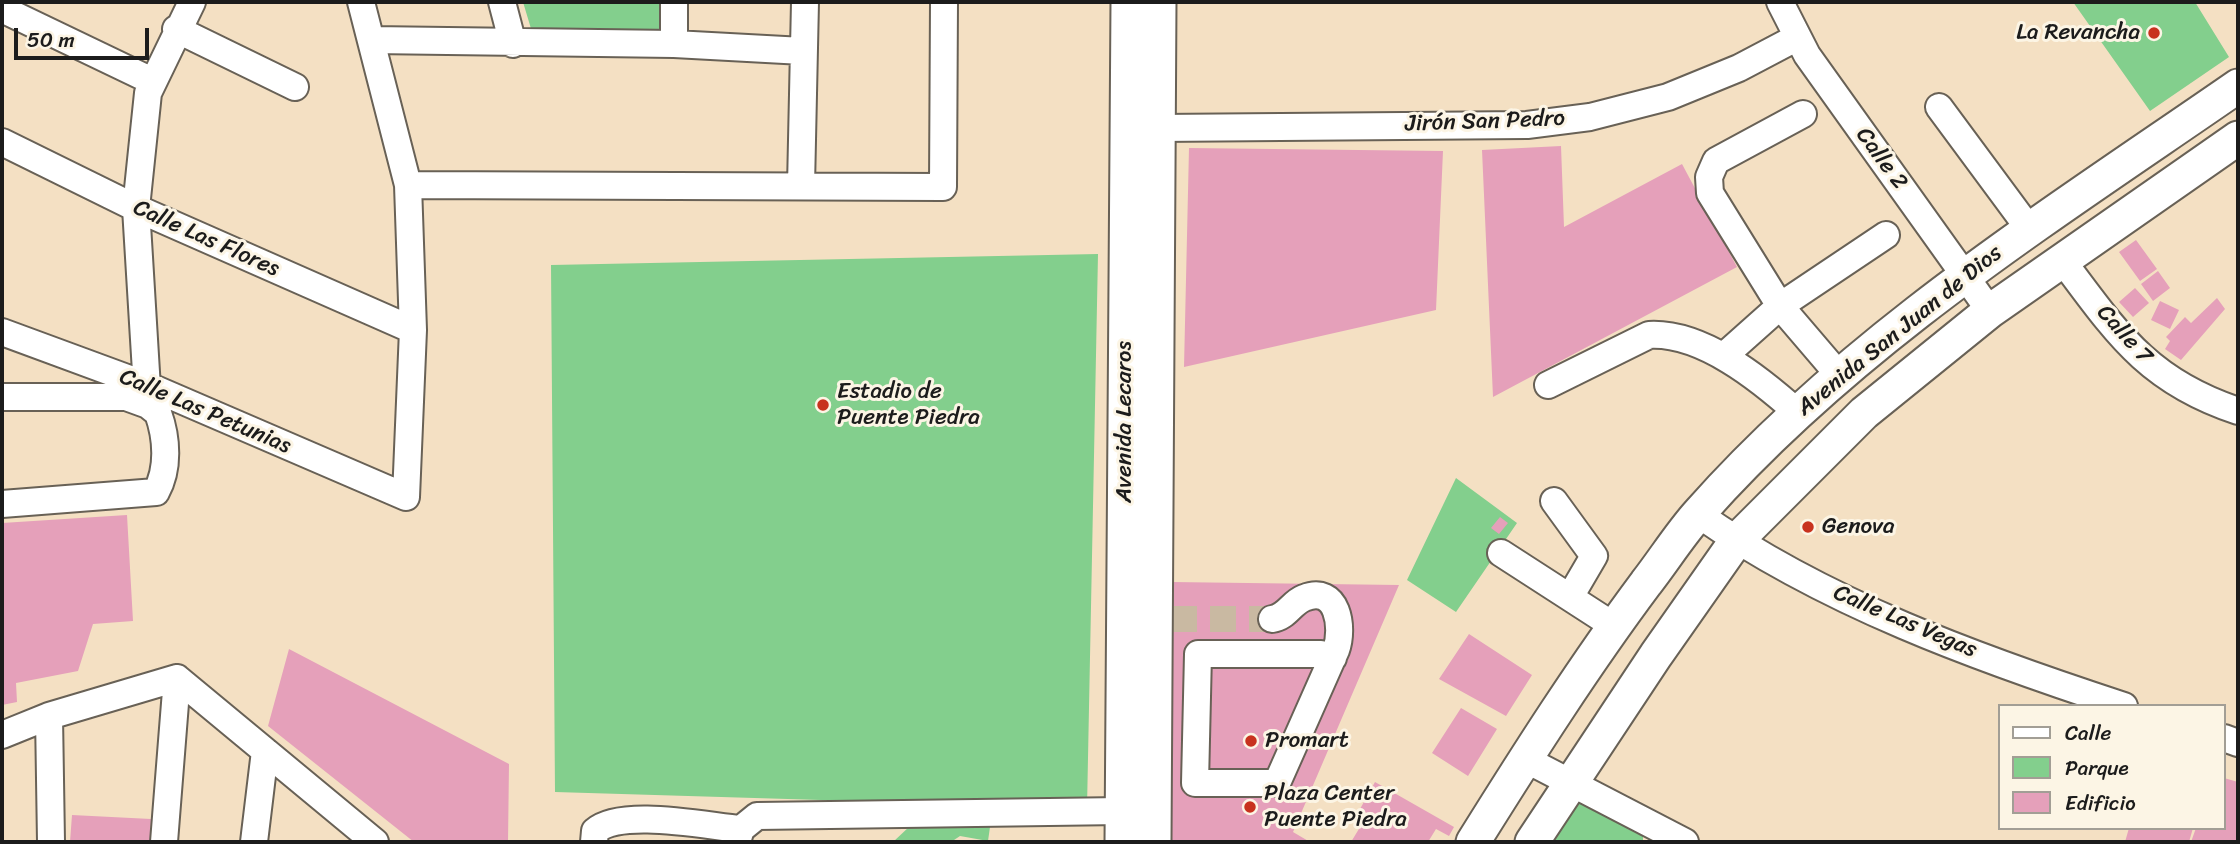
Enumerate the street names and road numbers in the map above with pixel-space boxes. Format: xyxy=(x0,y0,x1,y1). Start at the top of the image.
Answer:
street label: Jirón San Pedro xyxy=(1405,105,1565,139)
street label: Calle 2 xyxy=(1849,123,1913,195)
street label: Calle Las Flores xyxy=(129,194,283,284)
street label: Avenida San Juan de Dios xyxy=(1792,240,2008,422)
street label: Calle 7 xyxy=(2090,300,2158,370)
street label: Avenida Lecaros xyxy=(1111,341,1139,503)
street label: Calle Las Petunias xyxy=(115,363,295,461)
street label: Calle Las Vegas xyxy=(1829,579,1981,665)

